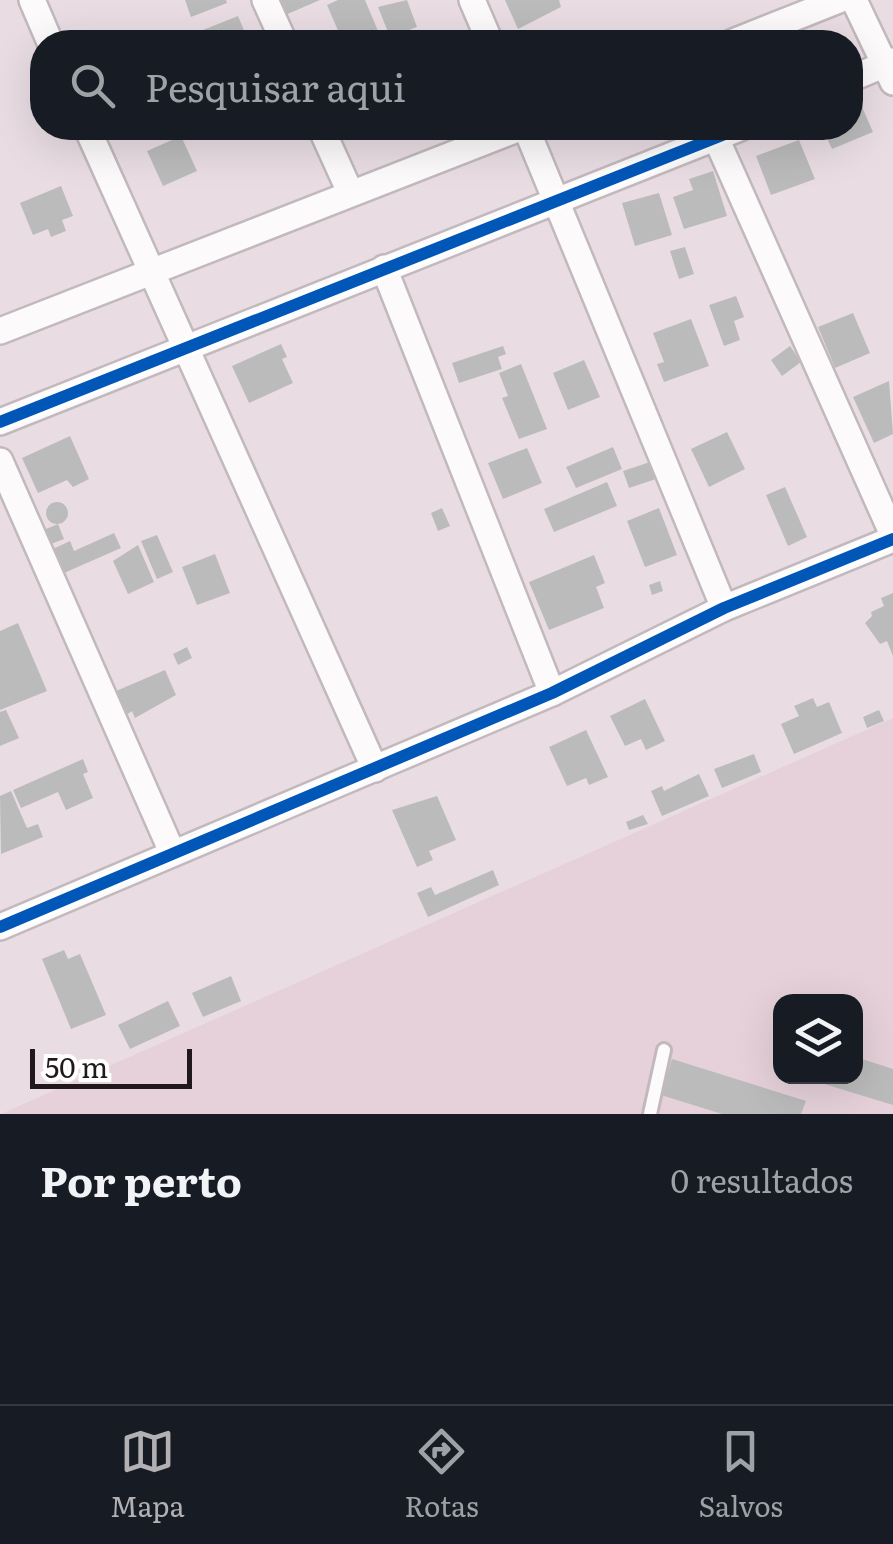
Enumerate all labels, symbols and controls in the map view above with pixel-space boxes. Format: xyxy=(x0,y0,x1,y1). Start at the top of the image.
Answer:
search box xyxy=(30,30,863,140)
text: Pesquisar aqui xyxy=(145,57,406,114)
icon: search xyxy=(65,58,120,113)
map controls xyxy=(773,994,863,1084)
button: layers xyxy=(773,994,863,1084)
scale bar xyxy=(30,1044,192,1088)
text: 50 m xyxy=(45,1045,108,1087)
text: Por perto xyxy=(40,1148,242,1210)
text: 0 resultados xyxy=(671,1155,853,1203)
tab: Mapa xyxy=(110,1424,185,1526)
tab: Rotas xyxy=(405,1424,479,1526)
tab: Salvos xyxy=(698,1424,783,1526)

